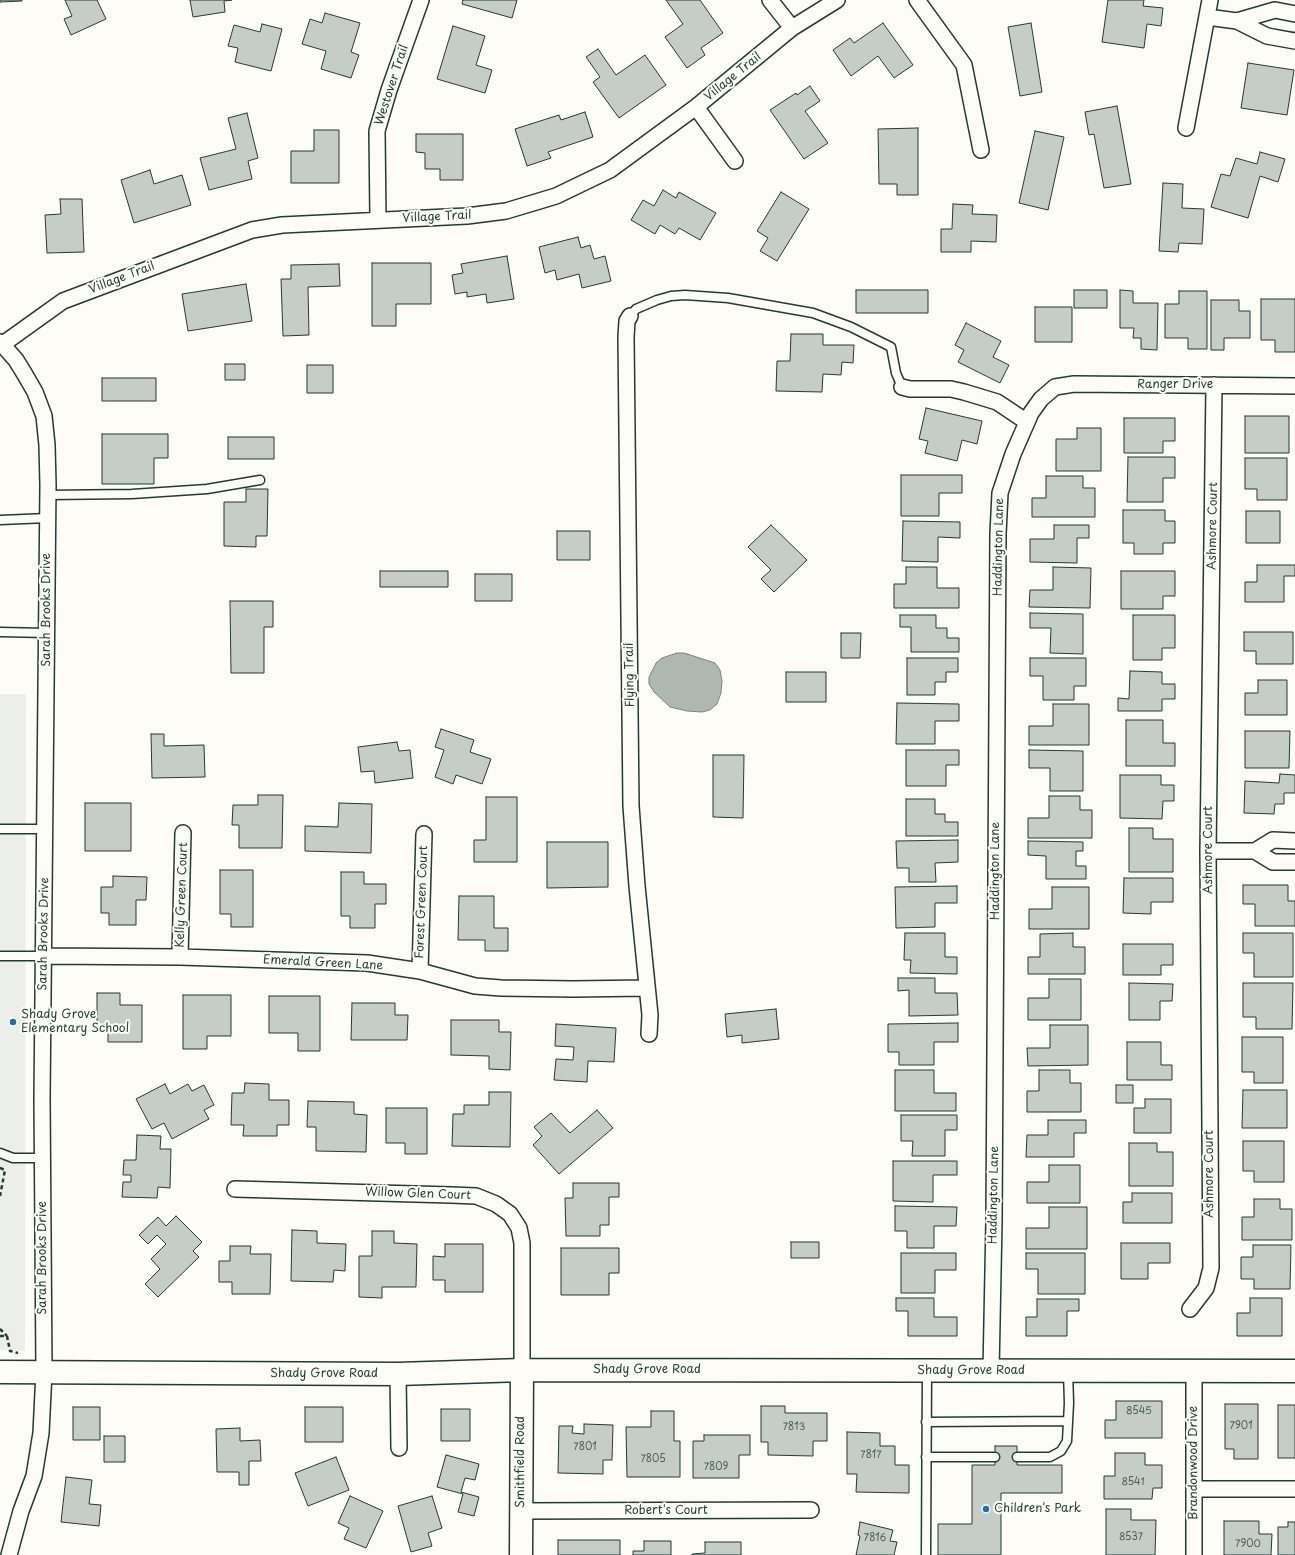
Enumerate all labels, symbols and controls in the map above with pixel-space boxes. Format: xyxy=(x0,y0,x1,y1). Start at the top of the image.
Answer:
street label: Westover Trail xyxy=(372,43,412,127)
street label: Village Trail xyxy=(702,50,764,104)
street label: Village Trail xyxy=(402,208,472,226)
street label: Village Trail xyxy=(87,259,157,297)
street label: Ranger Drive xyxy=(1137,378,1213,392)
street label: Ashmore Court xyxy=(1205,482,1221,570)
street label: Haddington Lane xyxy=(991,498,1007,596)
street label: Sarah Brooks Drive xyxy=(40,553,54,667)
street label: Flying Trail xyxy=(622,642,638,708)
street label: Ashmore Court xyxy=(1202,806,1216,894)
street label: Haddington Lane xyxy=(989,822,1003,920)
street label: Kelly Green Court xyxy=(173,842,191,948)
street label: Forest Green Court xyxy=(413,845,431,959)
street label: Sarah Brooks Drive xyxy=(36,877,52,991)
street label: Emerald Green Lane xyxy=(262,953,384,973)
place label: Shady Grove Elementary School xyxy=(21,1008,129,1036)
marker: Shady Grove Elementary School xyxy=(8,1017,18,1027)
street label: Ashmore Court xyxy=(1203,1130,1217,1218)
street label: Haddington Lane xyxy=(986,1146,1002,1244)
street label: Willow Glen Court xyxy=(365,1185,471,1203)
street label: Sarah Brooks Drive xyxy=(36,1201,50,1315)
street label: Shady Grove Road xyxy=(593,1363,701,1377)
street label: Shady Grove Road xyxy=(917,1364,1025,1378)
street label: Shady Grove Road xyxy=(270,1367,378,1381)
house number: 8545 xyxy=(1126,1405,1152,1417)
street label: Brandonwood Drive xyxy=(1187,1406,1201,1520)
street label: Smithfield Road xyxy=(514,1416,528,1508)
house number: 7901 xyxy=(1229,1420,1253,1432)
house number: 7813 xyxy=(783,1421,805,1433)
house number: 7801 xyxy=(573,1441,597,1453)
house number: 7817 xyxy=(860,1449,882,1461)
house number: 7805 xyxy=(640,1453,666,1465)
house number: 7809 xyxy=(704,1461,728,1473)
house number: 8541 xyxy=(1121,1476,1145,1488)
place label: Children's Park xyxy=(994,1502,1081,1516)
street label: Robert's Court xyxy=(624,1504,708,1518)
marker: Children's Park xyxy=(981,1504,991,1514)
house number: 8537 xyxy=(1119,1531,1143,1543)
house number: 7816 xyxy=(864,1532,886,1544)
house number: 7900 xyxy=(1235,1538,1261,1550)

